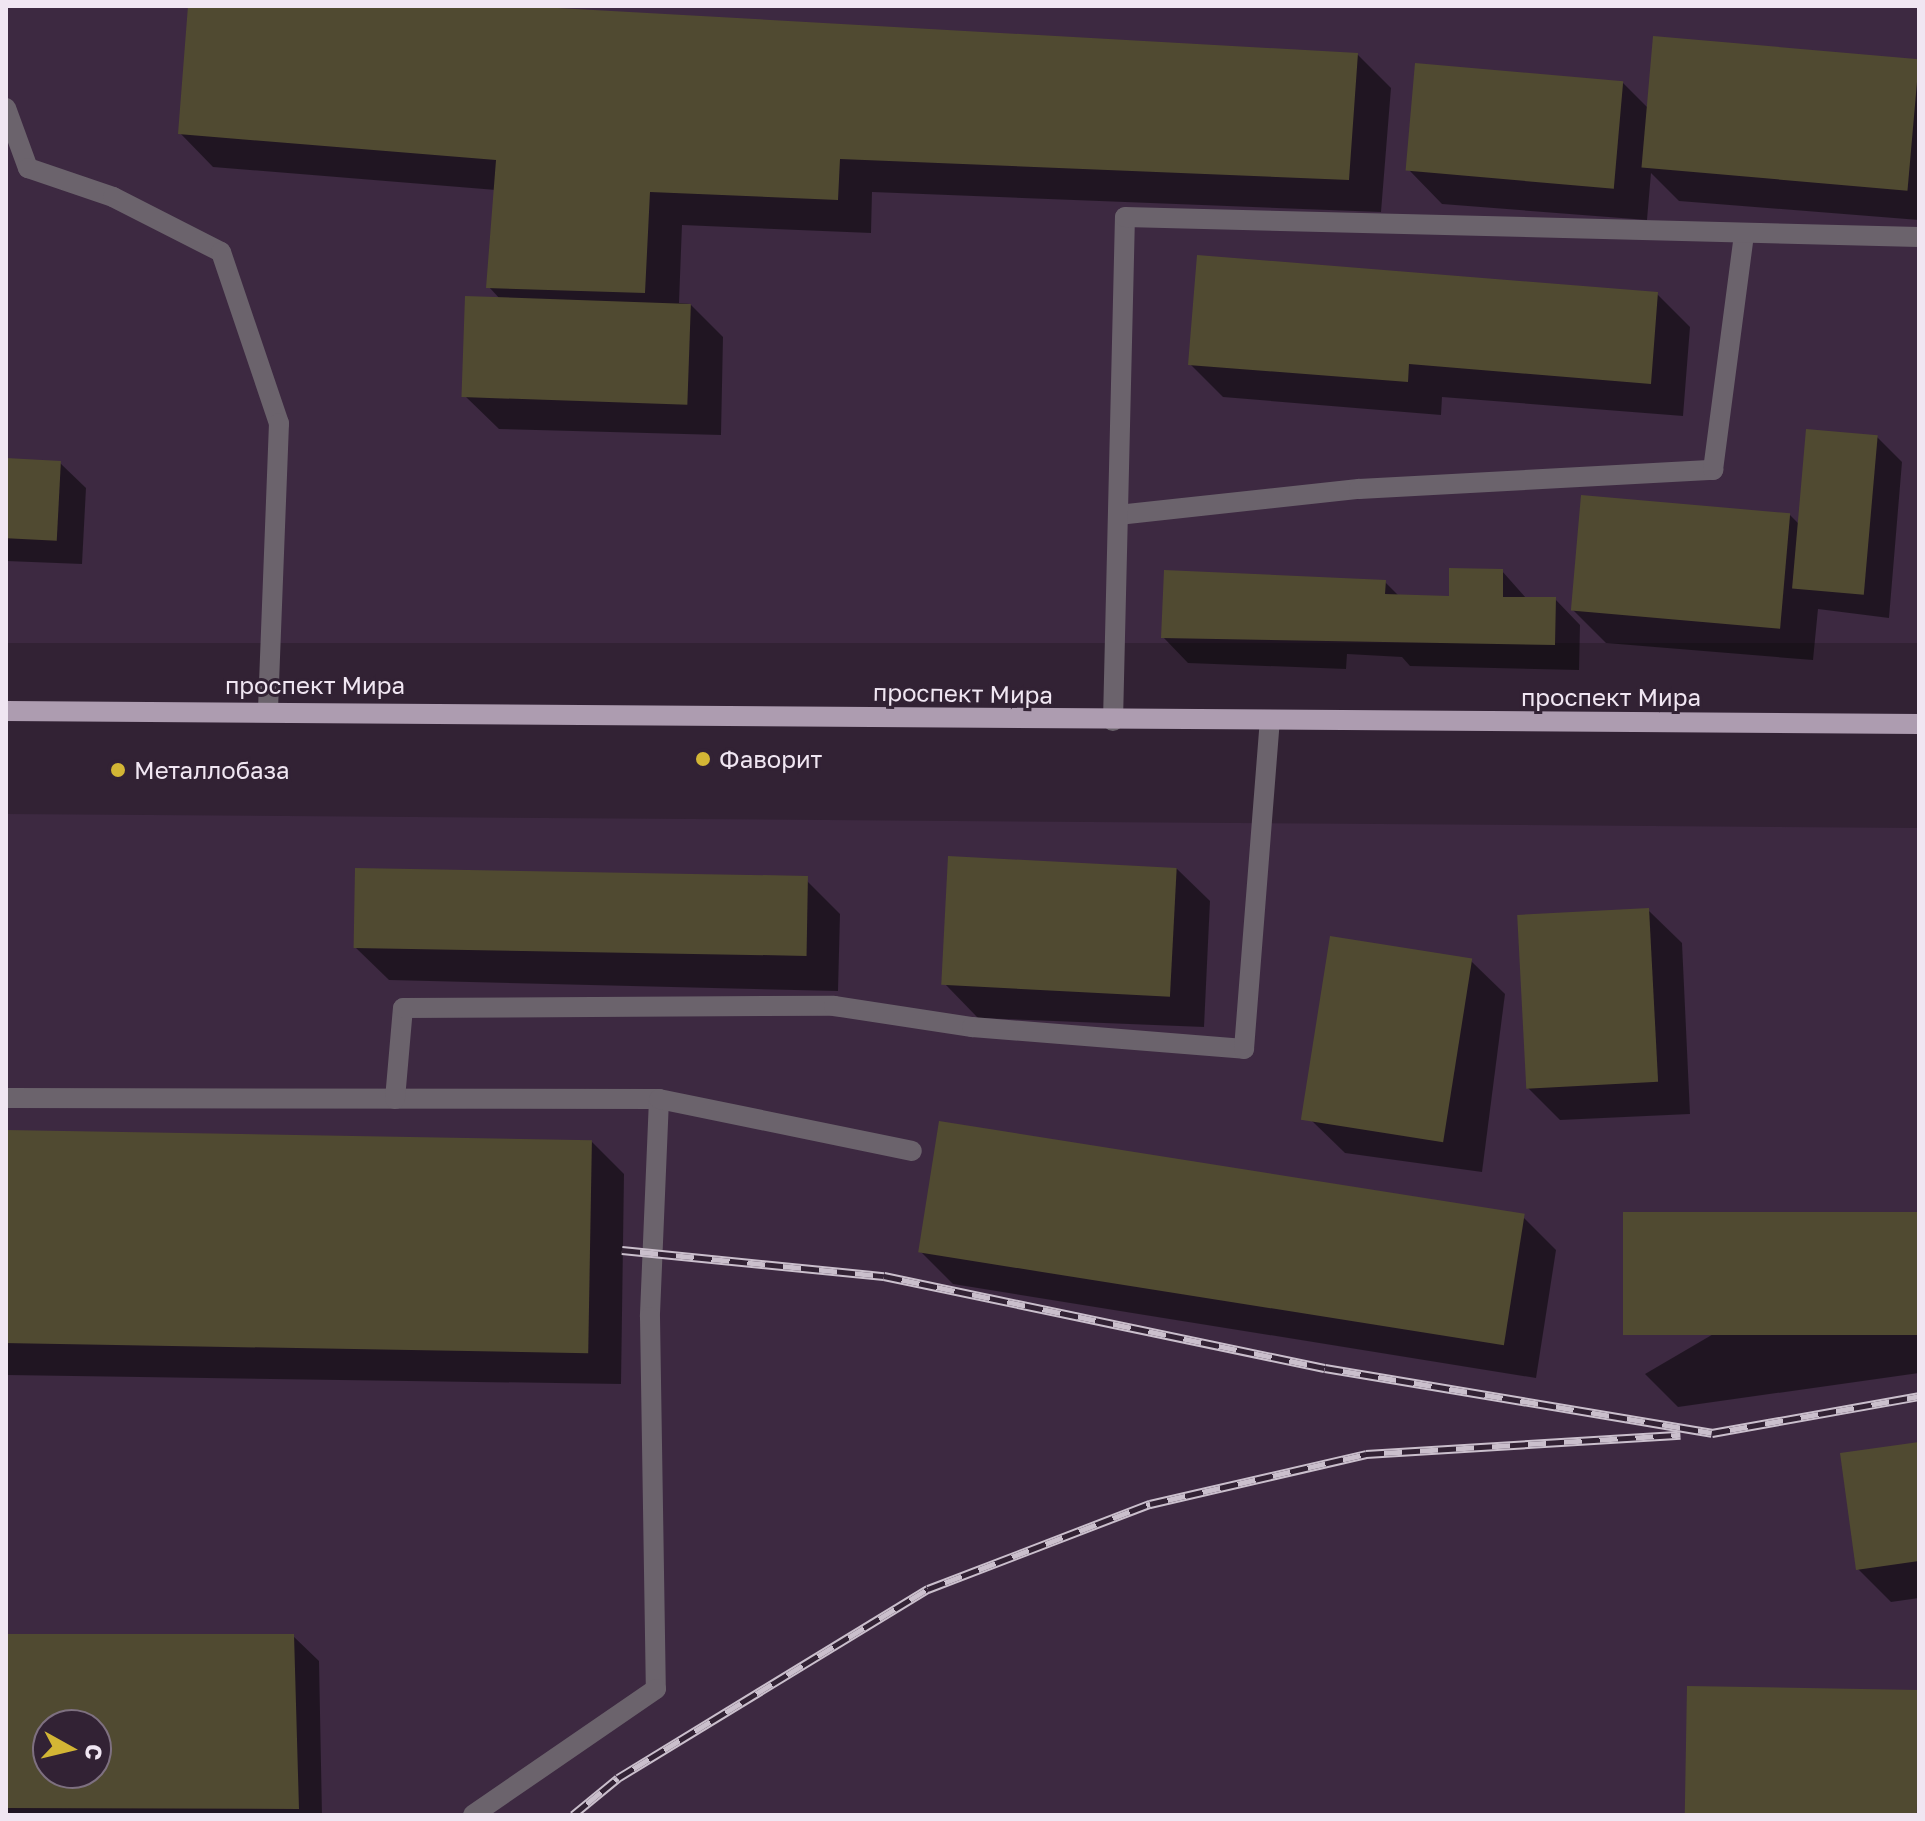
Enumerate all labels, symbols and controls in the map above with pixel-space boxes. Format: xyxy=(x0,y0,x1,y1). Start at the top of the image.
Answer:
street label: проспект Мира xyxy=(225,671,405,699)
street label: проспект Мира xyxy=(873,677,1053,709)
street label: проспект Мира xyxy=(1521,683,1701,711)
place label: Фаворит xyxy=(719,745,822,773)
marker: Фаворит xyxy=(694,750,712,768)
place label: Металлобаза xyxy=(134,756,290,784)
marker: Металлобаза xyxy=(109,761,127,779)
north arrow xyxy=(32,1709,112,1789)
text: С xyxy=(80,1743,109,1762)

